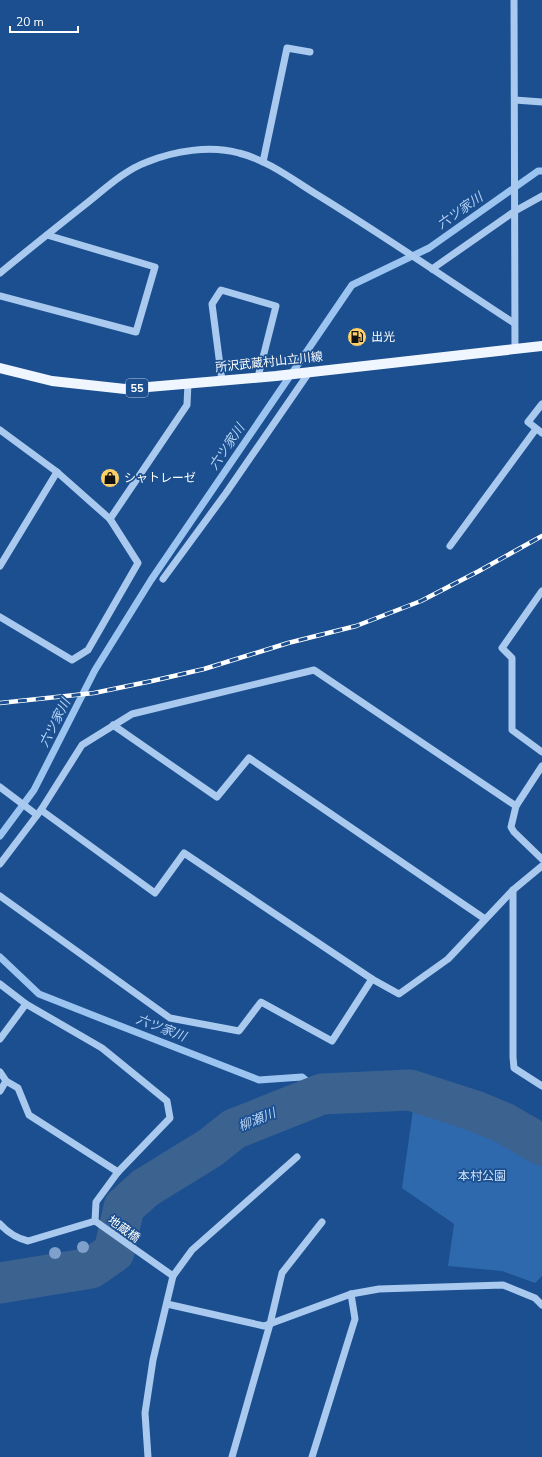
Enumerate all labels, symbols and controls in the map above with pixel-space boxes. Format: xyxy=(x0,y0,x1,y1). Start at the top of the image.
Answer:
scale bar xyxy=(10,8,78,34)
text: 20 m xyxy=(16,14,44,30)
water label: 六ツ家川 xyxy=(434,188,488,233)
fuel station icon: 出光 xyxy=(346,326,368,348)
place label: 出光 xyxy=(371,329,395,345)
street label: 所沢武蔵村山立川線 xyxy=(214,348,324,376)
road number: 55 xyxy=(126,379,148,397)
water label: 六ツ家川 xyxy=(205,419,250,474)
shop icon: シャトレーゼ xyxy=(99,467,121,489)
place label: シャトレーゼ xyxy=(124,470,196,486)
water label: 六ツ家川 xyxy=(35,694,76,750)
water label: 六ツ家川 xyxy=(133,1010,190,1046)
water label: 柳瀬川 xyxy=(236,1104,280,1136)
park label: 本村公園 xyxy=(458,1168,506,1184)
street label: 地蔵橋 xyxy=(105,1212,143,1246)

